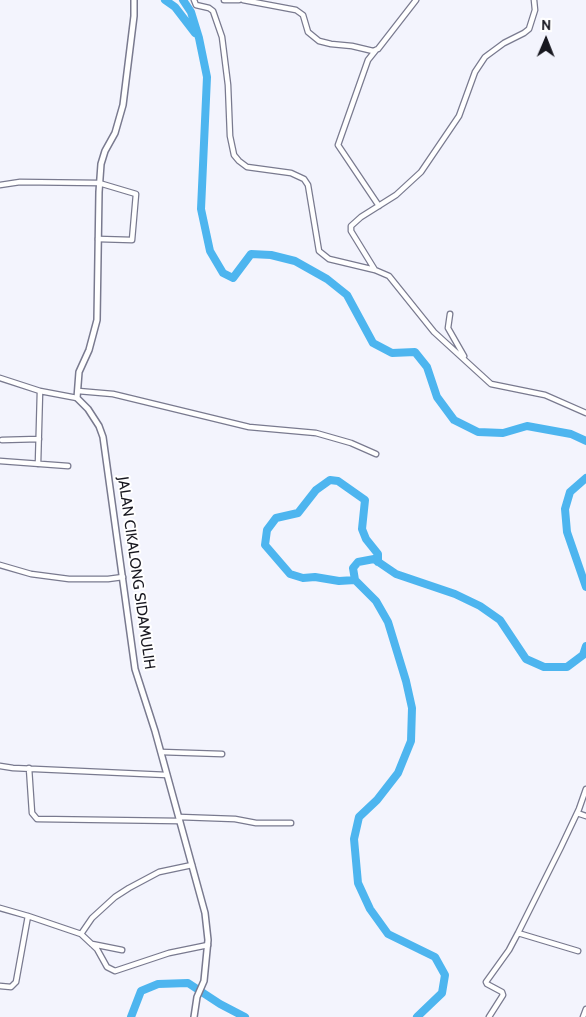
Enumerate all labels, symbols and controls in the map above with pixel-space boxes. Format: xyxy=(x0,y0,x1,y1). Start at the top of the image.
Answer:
north arrow xyxy=(521,15,571,65)
text: N xyxy=(541,16,551,34)
street label: JALAN CIKALONG SIDAMULIH xyxy=(114,475,158,671)

